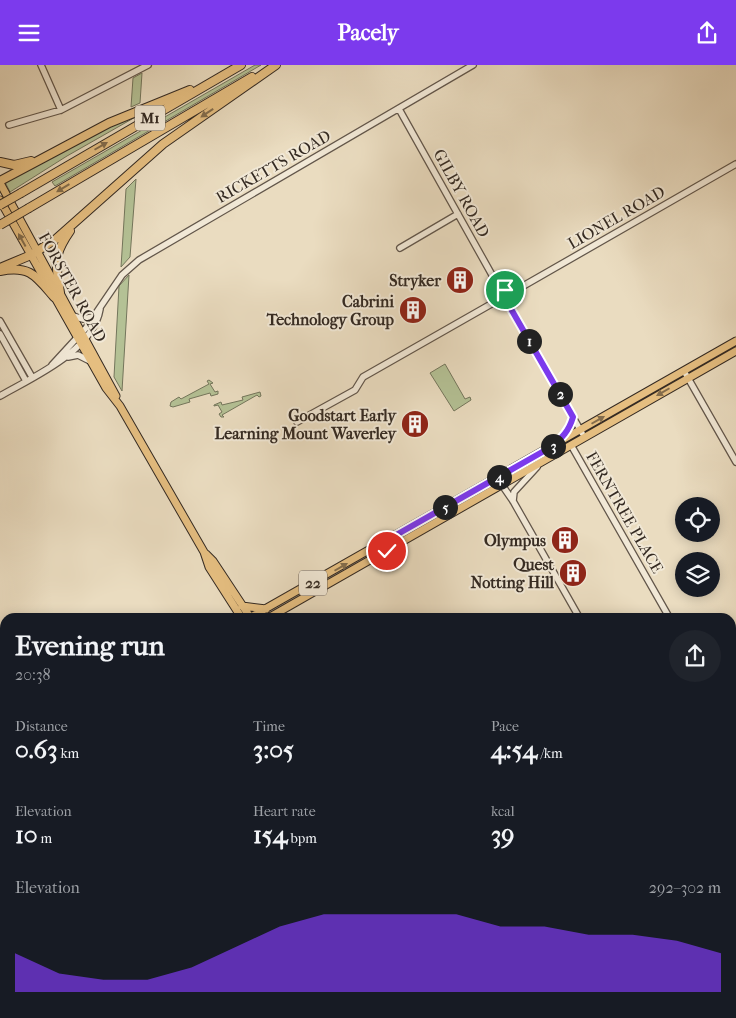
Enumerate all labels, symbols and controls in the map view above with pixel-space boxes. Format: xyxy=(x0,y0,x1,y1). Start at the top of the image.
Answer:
icon: menu xyxy=(15,19,43,47)
icon: share xyxy=(693,19,721,47)
text: Pacely xyxy=(337,20,399,46)
road number: M1 xyxy=(135,105,165,131)
one-way arrow xyxy=(201,108,214,118)
street label: RICKETTS ROAD xyxy=(212,126,334,207)
one-way arrow xyxy=(95,142,108,151)
street label: GILBY ROAD xyxy=(430,146,494,241)
street label: LIONEL ROAD xyxy=(564,182,668,253)
one-way arrow xyxy=(57,184,70,193)
street label: FORSTER ROAD xyxy=(35,229,111,345)
one-way arrow xyxy=(18,232,26,247)
building icon: Stryker xyxy=(445,265,475,295)
pin xyxy=(484,269,526,311)
place label: Stryker xyxy=(389,271,442,291)
icon: arrive xyxy=(491,276,519,304)
place label: Cabrini Technology Group xyxy=(266,292,394,330)
building icon: Cabrini Technology Group xyxy=(398,295,428,325)
pin: 1 xyxy=(516,329,542,353)
text: 1 xyxy=(527,333,532,350)
pin: 2 xyxy=(548,381,572,407)
text: 2 xyxy=(557,386,564,403)
one-way arrow xyxy=(657,388,670,397)
place label: Goodstart Early Learning Mount Waverley xyxy=(215,406,397,444)
building icon: Goodstart Early Learning Mount Waverley xyxy=(400,409,430,439)
one-way arrow xyxy=(591,416,606,424)
pin: 3 xyxy=(540,433,566,459)
text: 3 xyxy=(551,438,556,455)
street label: FERNTREE PLACE xyxy=(582,448,667,577)
pin: 4 xyxy=(486,465,512,489)
text: 4 xyxy=(495,469,504,486)
pin: 5 xyxy=(432,495,458,519)
map controls xyxy=(675,497,720,597)
button: locate xyxy=(675,497,720,542)
text: 5 xyxy=(442,499,449,516)
building icon: Olympus xyxy=(550,525,580,555)
pin xyxy=(366,530,408,572)
place label: Olympus xyxy=(484,531,546,551)
icon: check xyxy=(373,537,401,565)
button: layers xyxy=(675,552,720,597)
place label: Quest Notting Hill xyxy=(470,555,555,593)
building icon: Quest Notting Hill xyxy=(558,558,588,588)
one-way arrow xyxy=(334,563,347,572)
road number: 22 xyxy=(299,571,327,595)
text: Evening run xyxy=(15,629,165,662)
button: share xyxy=(669,630,721,682)
text: 20:38 xyxy=(15,665,51,684)
text: Distance xyxy=(15,718,68,735)
text: Time xyxy=(253,718,285,735)
text: Pace xyxy=(491,718,519,735)
text: 0.63 xyxy=(15,735,57,764)
text: 3:05 xyxy=(253,735,294,764)
text: 4:54 xyxy=(491,735,537,764)
text: km xyxy=(57,745,79,762)
text: /km xyxy=(537,745,563,762)
text: Elevation xyxy=(15,803,72,820)
text: Heart rate xyxy=(253,803,316,820)
text: kcal xyxy=(491,803,515,820)
text: 10 xyxy=(15,820,38,849)
text: 154 xyxy=(253,820,287,849)
text: 39 xyxy=(491,820,514,849)
text: m xyxy=(38,830,52,847)
text: bpm xyxy=(287,830,317,847)
text: Elevation xyxy=(15,878,80,897)
text: 292–302 m xyxy=(649,878,721,897)

